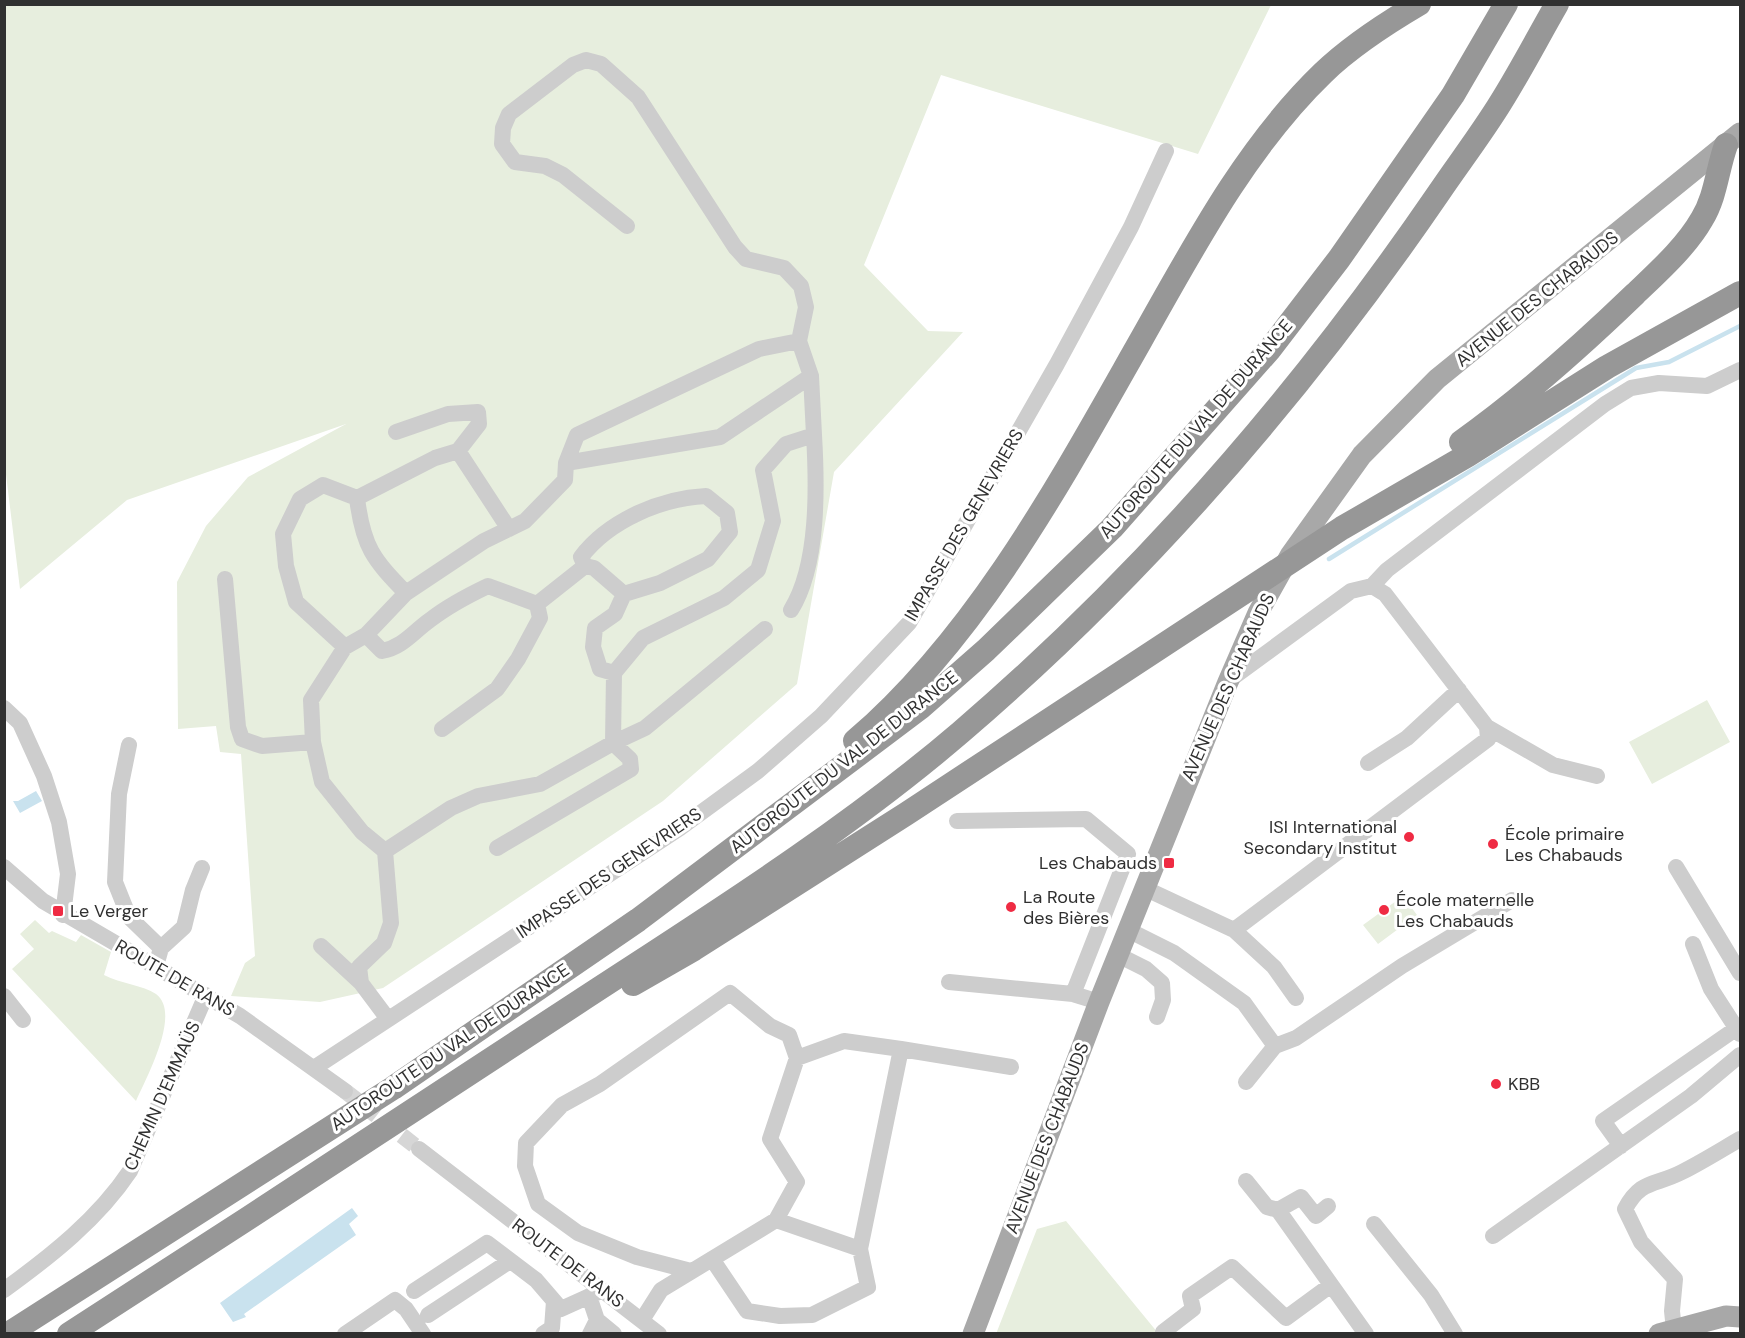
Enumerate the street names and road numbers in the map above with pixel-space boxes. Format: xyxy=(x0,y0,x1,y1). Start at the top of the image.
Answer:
street label: AVENUE DES CHABAUDS xyxy=(1451,226,1623,372)
street label: AUTOROUTE DU VAL DE DURANCE xyxy=(1094,314,1298,544)
street label: IMPASSE DES GENEVRIERS xyxy=(899,424,1029,626)
street label: AVENUE DES CHABAUDS xyxy=(1176,589,1280,785)
street label: AUTOROUTE DU VAL DE DURANCE xyxy=(725,665,963,859)
street label: IMPASSE DES GENEVRIERS xyxy=(512,802,706,944)
street label: ROUTE DE RANS xyxy=(111,934,239,1022)
street label: AUTOROUTE DU VAL DE DURANCE xyxy=(326,958,574,1136)
street label: CHEMIN D'EMMAÜS xyxy=(118,1017,206,1175)
street label: AVENUE DES CHABAUDS xyxy=(999,1039,1095,1237)
street label: ROUTE DE RANS xyxy=(507,1213,629,1313)

